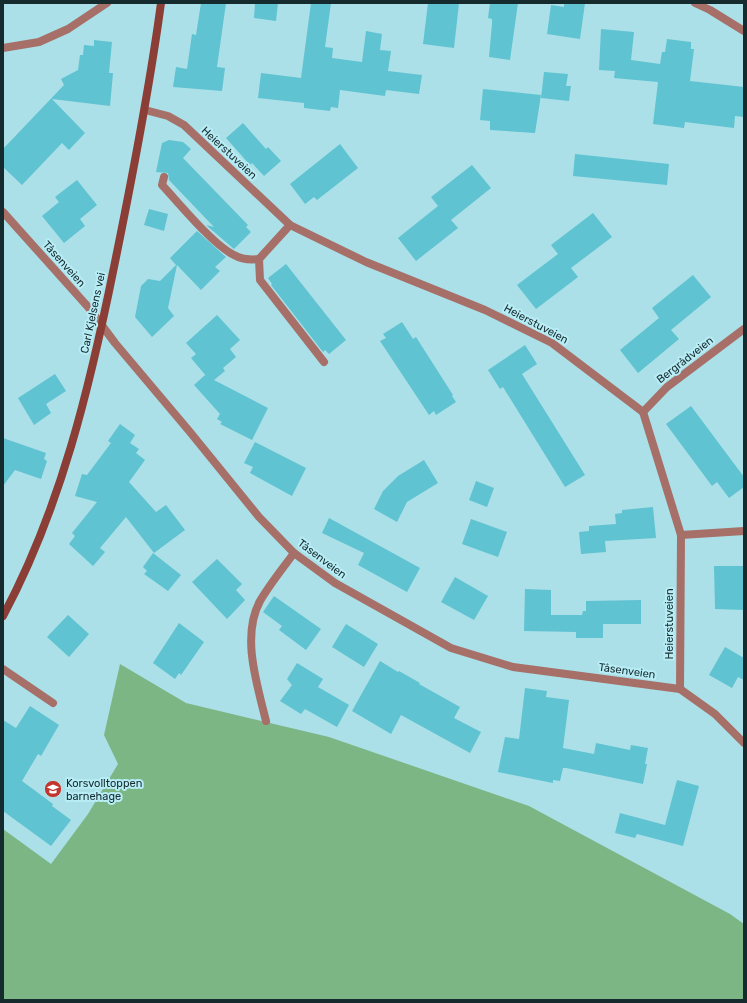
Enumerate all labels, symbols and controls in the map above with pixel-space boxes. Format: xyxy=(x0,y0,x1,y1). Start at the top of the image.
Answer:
street label: Heierstuveien xyxy=(199,124,259,182)
street label: Tåsenveien xyxy=(40,238,88,290)
street label: Carl Kjelsens vei xyxy=(78,271,108,355)
street label: Heierstuveien xyxy=(502,302,570,346)
street label: Bergrådveien xyxy=(654,334,716,386)
street label: Tåsenveien xyxy=(295,537,349,581)
street label: Heierstuveien xyxy=(663,588,676,660)
street label: Tåsenveien xyxy=(598,661,656,681)
place label: Korsvolltoppen barnehage xyxy=(66,777,142,803)
school or university icon: Korsvolltoppen barnehage xyxy=(43,779,63,799)

